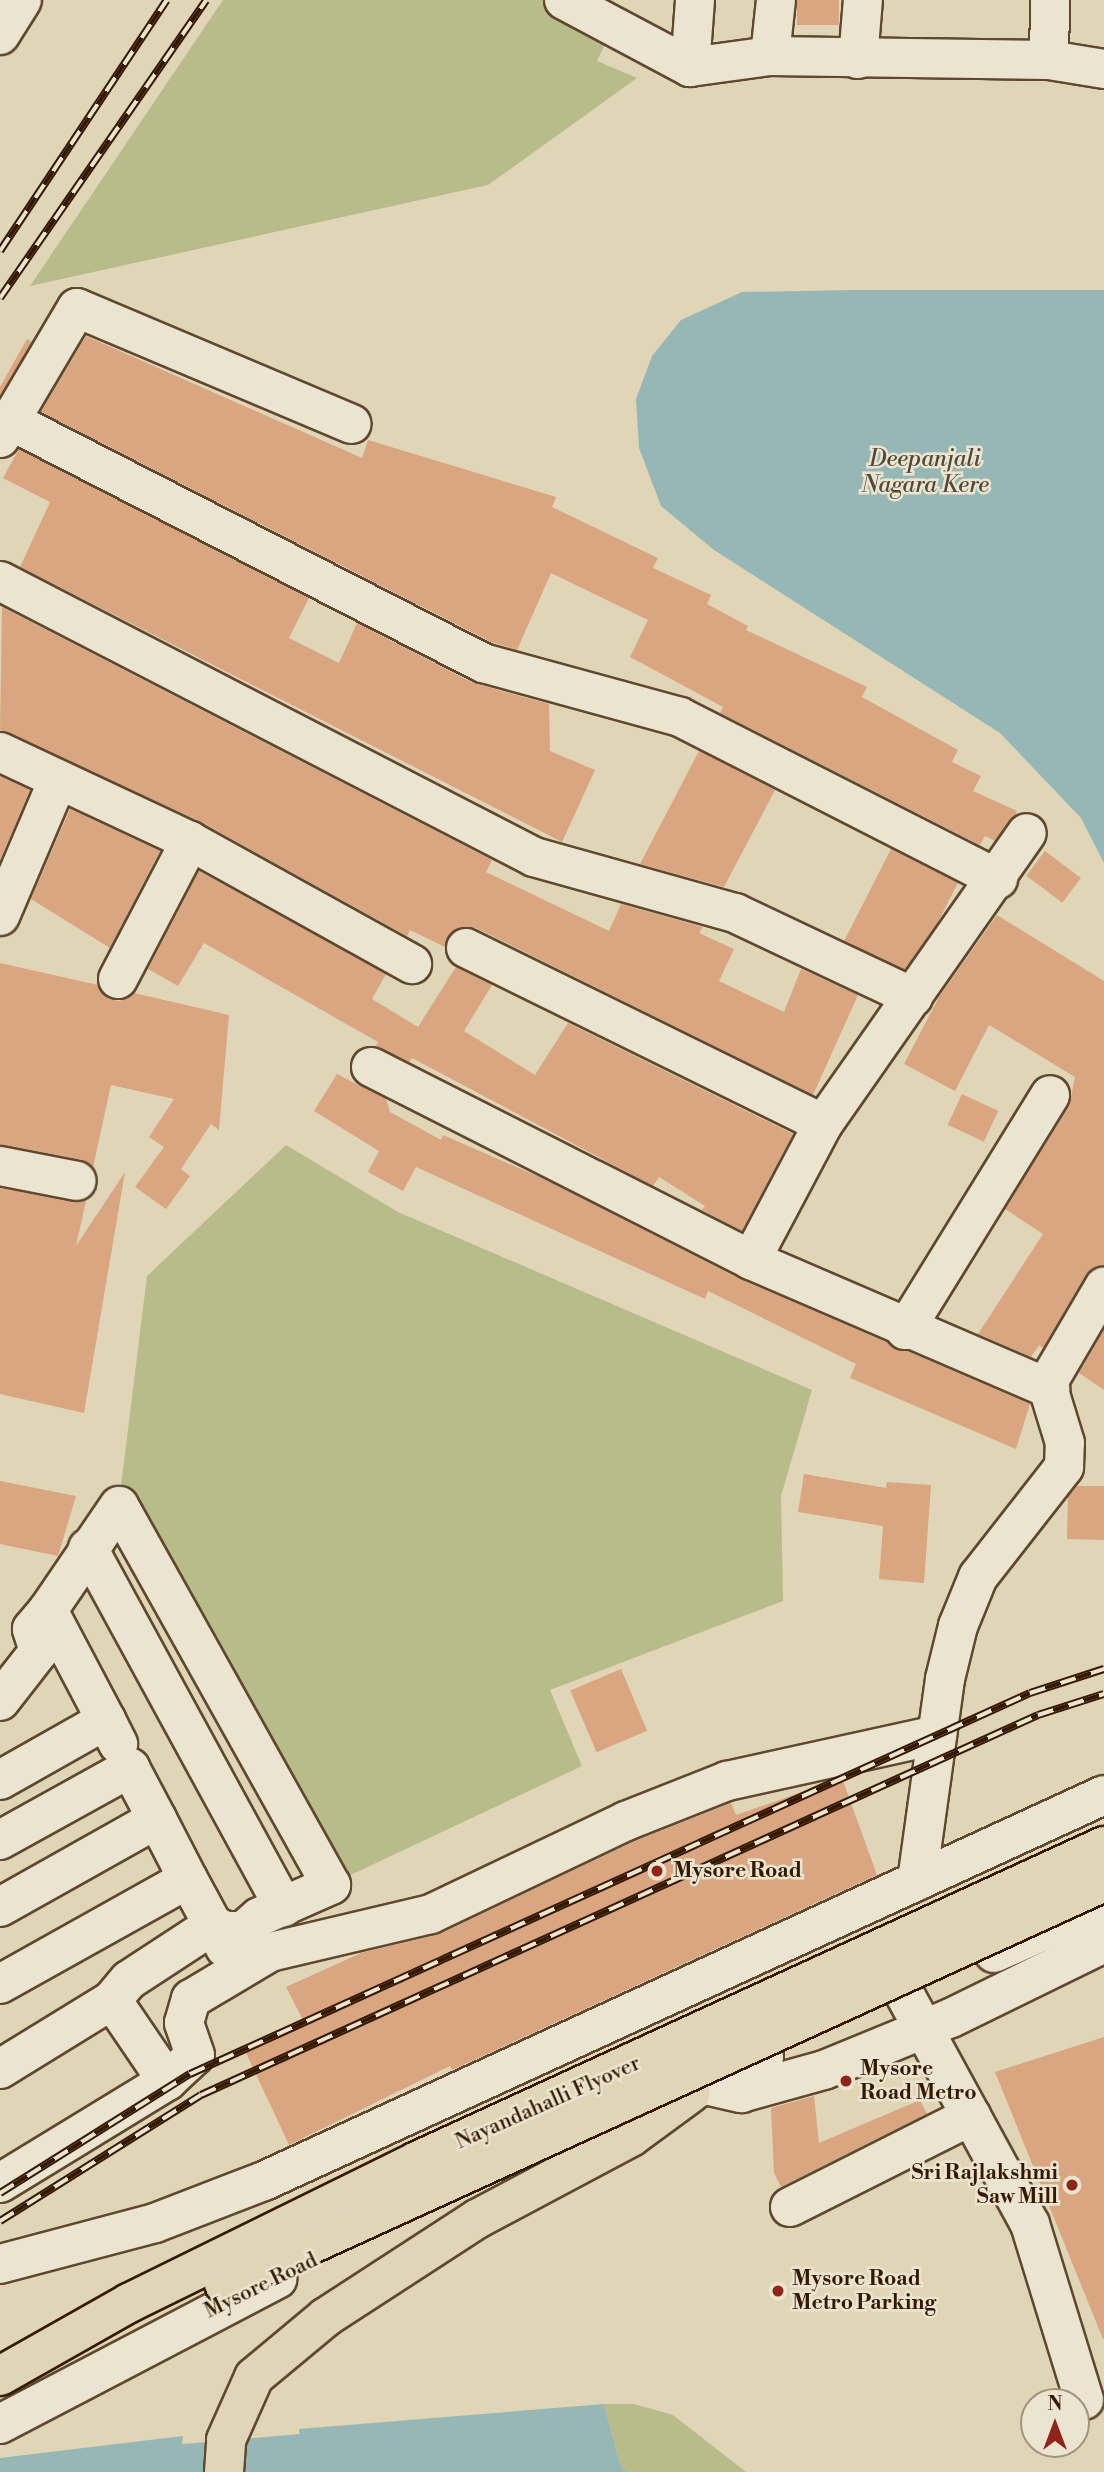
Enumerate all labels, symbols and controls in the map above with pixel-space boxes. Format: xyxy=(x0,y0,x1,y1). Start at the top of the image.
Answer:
water label: Deepanjali Nagara Kere xyxy=(861,445,989,499)
place label: Mysore Road xyxy=(673,1858,802,1884)
marker: Mysore Road xyxy=(647,1861,667,1881)
street label: Nayandahalli Flyover xyxy=(452,2051,644,2155)
place label: Mysore Road Metro xyxy=(860,2056,977,2106)
marker: Mysore Road Metro xyxy=(838,2073,854,2089)
place label: Sri Rajlakshmi Saw Mill xyxy=(912,2160,1058,2210)
marker: Sri Rajlakshmi Saw Mill xyxy=(1064,2177,1080,2193)
street label: Mysore Road xyxy=(201,2248,321,2324)
place label: Mysore Road Metro Parking xyxy=(792,2266,936,2316)
marker: Mysore Road Metro Parking xyxy=(770,2283,786,2299)
north arrow xyxy=(1020,2388,1090,2458)
text: N xyxy=(1047,2392,1063,2416)

